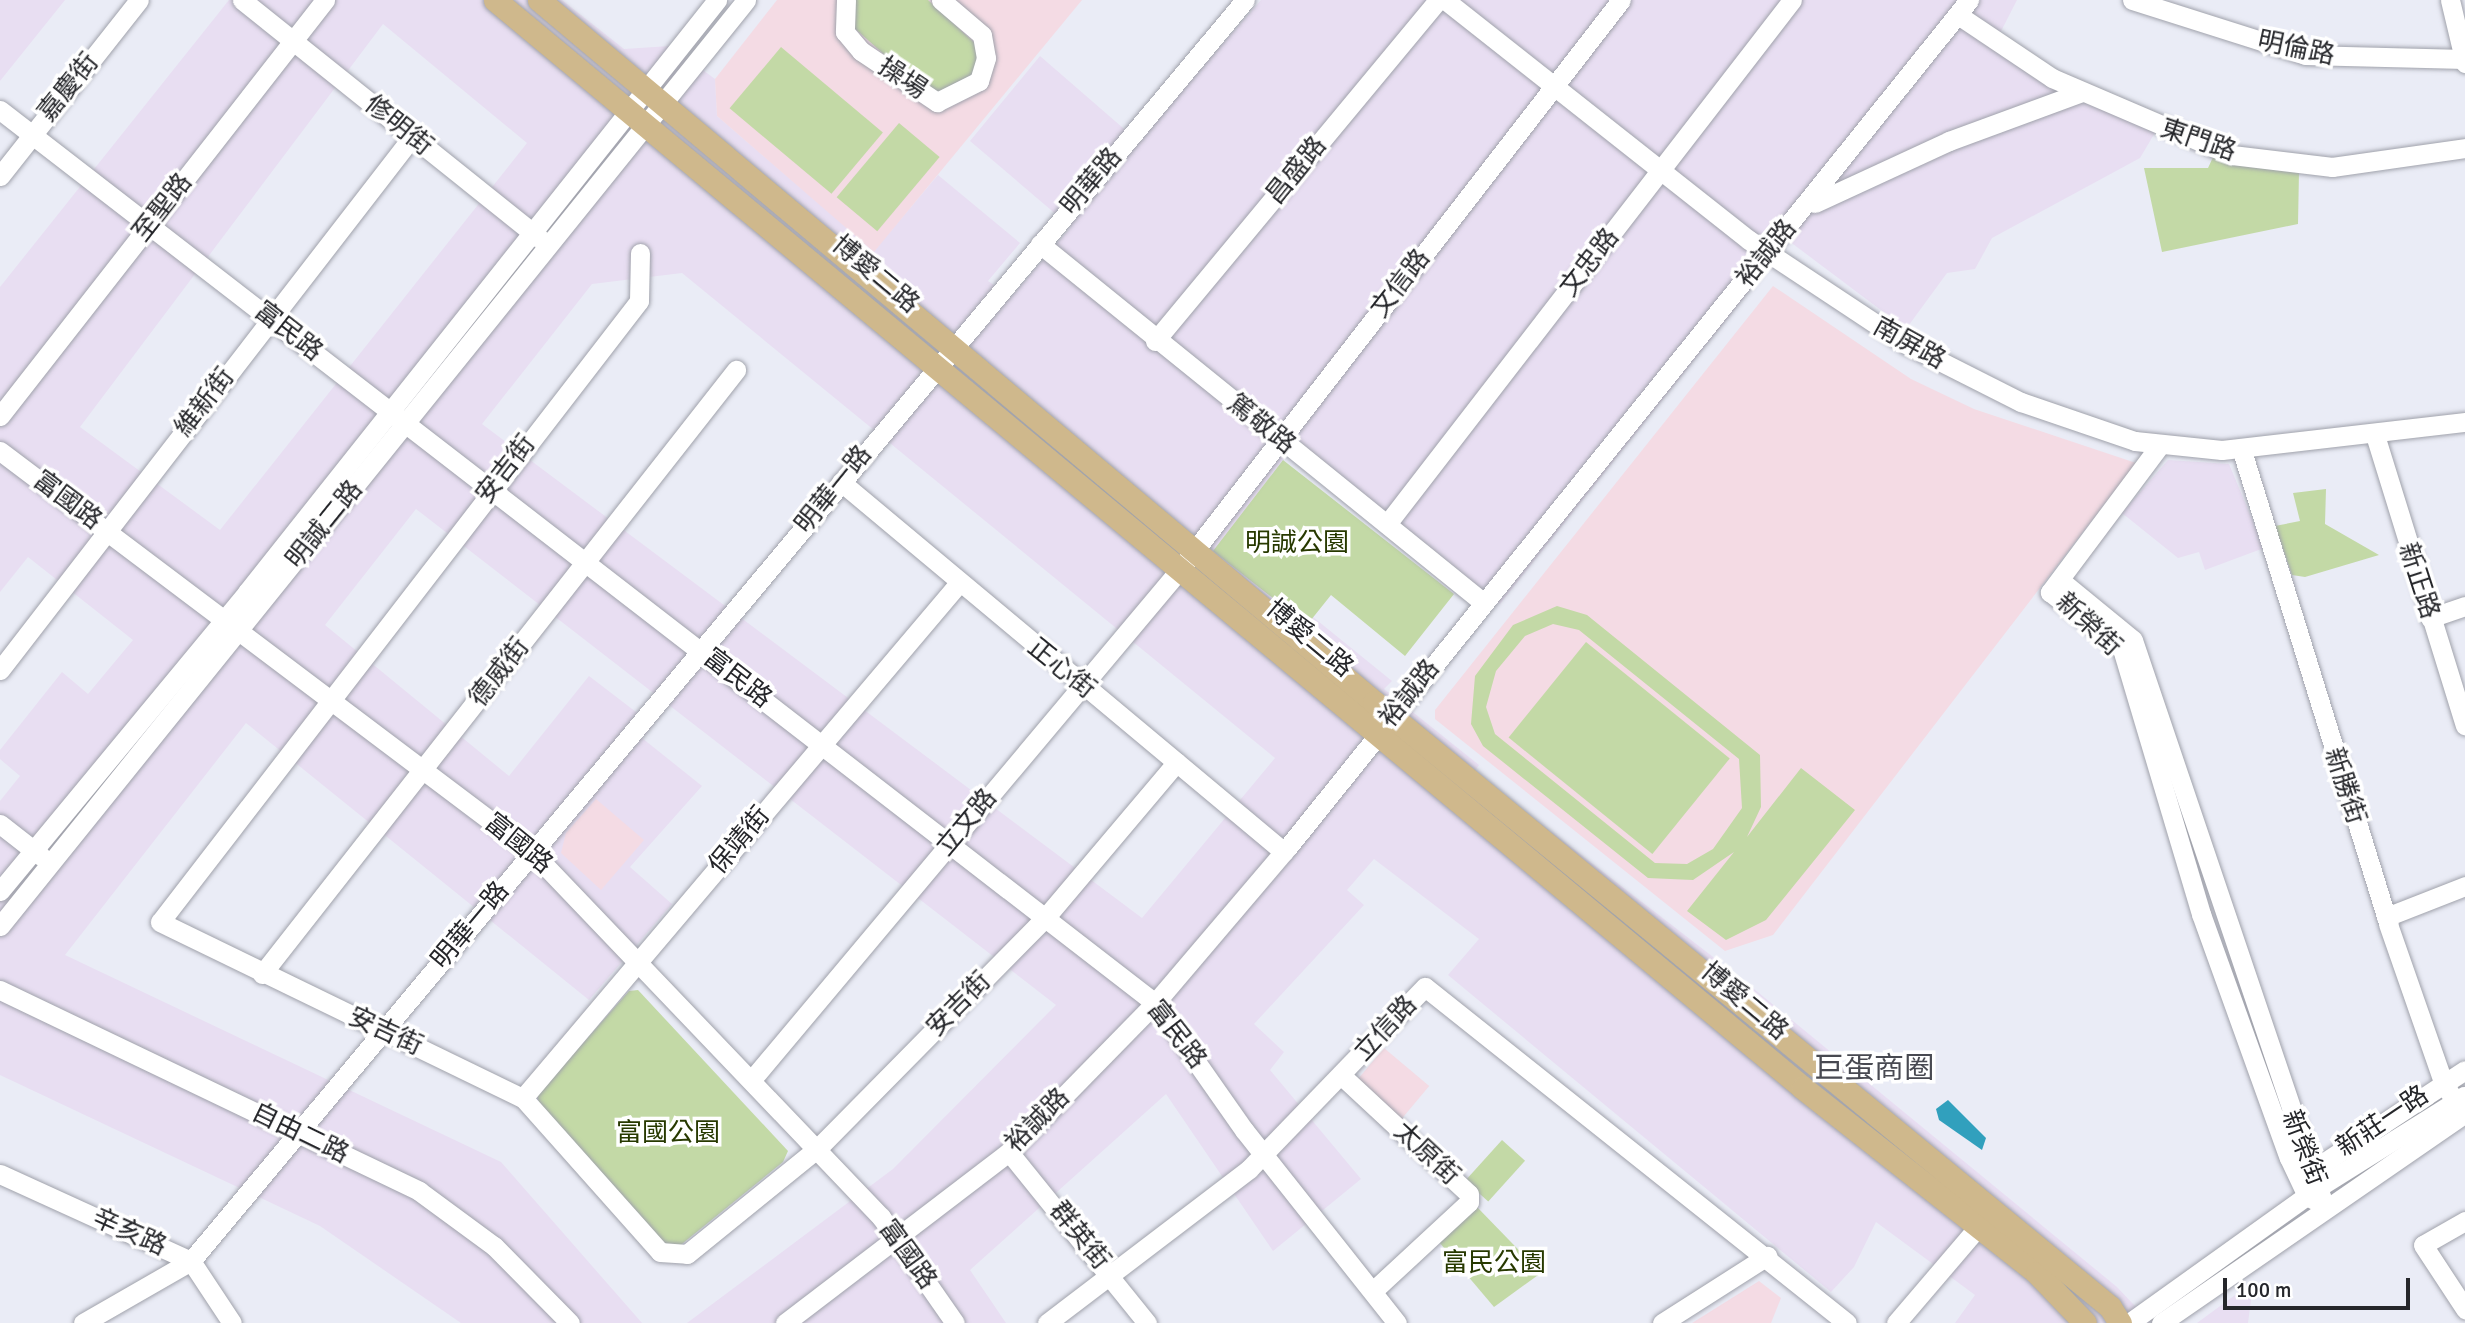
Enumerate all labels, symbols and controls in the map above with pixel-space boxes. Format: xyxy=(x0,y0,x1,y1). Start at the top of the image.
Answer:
street label: 明倫路 xyxy=(2255,26,2337,72)
street label: 嘉慶街 xyxy=(32,48,106,128)
street label: 操場 xyxy=(872,52,932,106)
street label: 修明街 xyxy=(358,89,438,163)
street label: 東門路 xyxy=(2156,114,2240,168)
street label: 昌盛路 xyxy=(1260,131,1334,211)
street label: 明華路 xyxy=(1055,142,1129,222)
street label: 至聖路 xyxy=(127,168,199,248)
street label: 裕誠路 xyxy=(1730,214,1804,294)
street label: 文忠路 xyxy=(1554,223,1626,303)
street label: 博愛二路 xyxy=(825,230,925,320)
street label: 文信路 xyxy=(1365,244,1437,324)
street label: 富民路 xyxy=(248,296,328,368)
street label: 南屏路 xyxy=(1867,311,1951,377)
street label: 維新街 xyxy=(169,363,241,443)
street label: 篤敬路 xyxy=(1221,389,1301,461)
street label: 安吉街 xyxy=(470,430,542,510)
street label: 明華一路 xyxy=(789,440,879,540)
street label: 富國路 xyxy=(26,465,108,537)
street label: 明誠二路 xyxy=(280,475,370,575)
park label: 明誠公園 xyxy=(1245,528,1349,560)
street label: 新正路 xyxy=(2391,539,2445,623)
street label: 新榮街 xyxy=(2049,587,2127,663)
street label: 博愛二路 xyxy=(1259,594,1359,684)
street label: 正心街 xyxy=(1021,632,1101,706)
street label: 德威街 xyxy=(464,633,536,713)
street label: 富民路 xyxy=(697,643,777,715)
street label: 裕誠路 xyxy=(1373,654,1447,734)
street label: 新勝街 xyxy=(2317,744,2371,828)
street label: 立文路 xyxy=(930,783,1004,863)
street label: 保靖街 xyxy=(703,801,777,881)
street label: 富國路 xyxy=(478,807,558,881)
street label: 明華一路 xyxy=(426,876,516,976)
street label: 博愛二路 xyxy=(1694,957,1794,1047)
street label: 安吉街 xyxy=(920,966,998,1044)
street label: 立信路 xyxy=(1348,990,1424,1068)
street label: 富民路 xyxy=(1140,995,1212,1075)
street label: 安吉街 xyxy=(343,1001,427,1063)
district label: 巨蛋商圈 xyxy=(1814,1051,1934,1087)
street label: 新莊一路 xyxy=(2331,1080,2435,1164)
street label: 裕誠路 xyxy=(999,1082,1077,1160)
street label: 自由二路 xyxy=(246,1097,354,1171)
street label: 新榮街 xyxy=(2274,1106,2332,1190)
street label: 太原街 xyxy=(1387,1116,1465,1192)
park label: 富國公園 xyxy=(616,1118,720,1150)
street label: 群英街 xyxy=(1042,1196,1116,1276)
street label: 辛亥路 xyxy=(87,1203,171,1263)
street label: 富國路 xyxy=(871,1214,943,1296)
park label: 富民公園 xyxy=(1442,1248,1546,1280)
scale bar xyxy=(2227,1264,2414,1308)
text: 100 m xyxy=(2236,1277,2291,1303)

